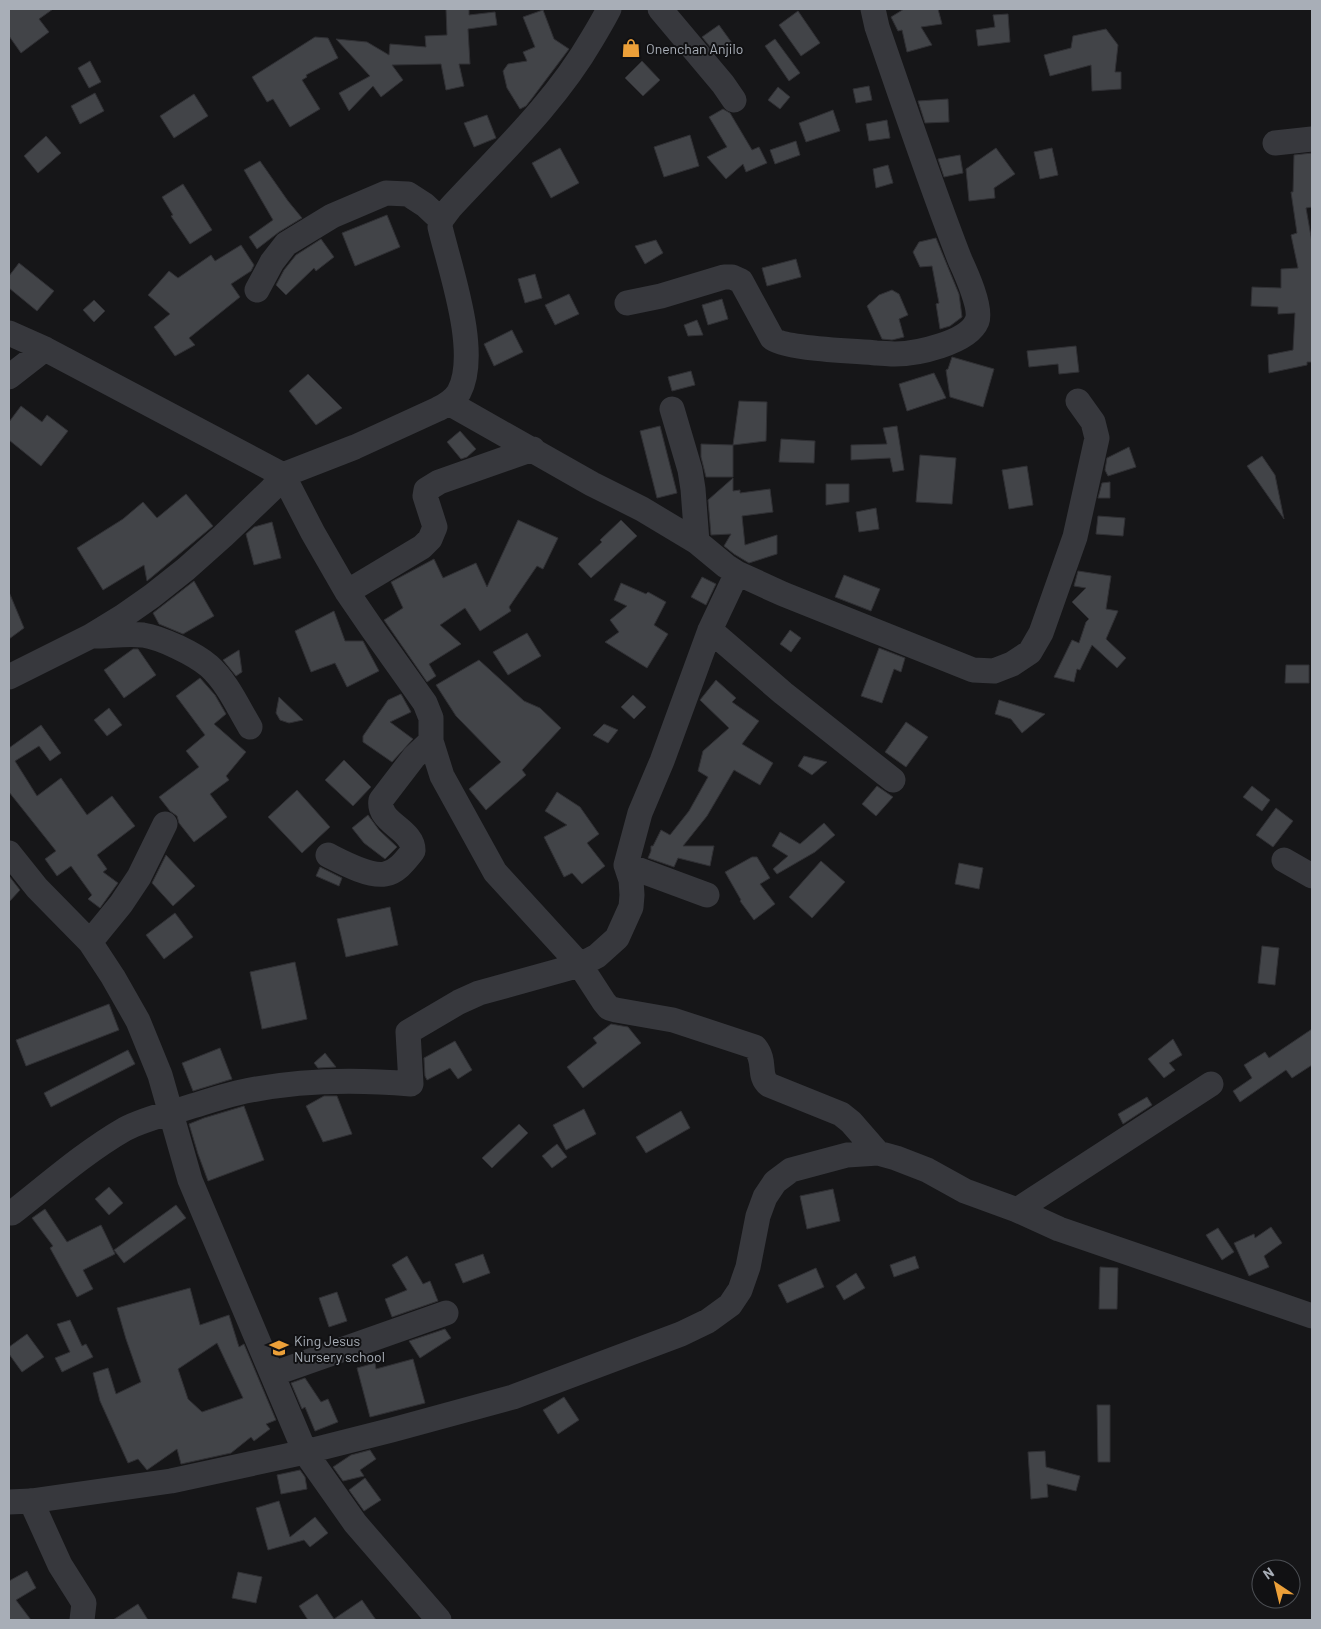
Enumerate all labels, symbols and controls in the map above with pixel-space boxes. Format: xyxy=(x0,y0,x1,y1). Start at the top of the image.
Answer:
shop icon: Onenchan Anjilo xyxy=(620,37,642,59)
place label: Onenchan Anjilo xyxy=(646,40,743,57)
place label: King Jesus Nursery school xyxy=(294,1332,385,1365)
school or university icon: King Jesus Nursery school xyxy=(268,1337,290,1359)
north arrow xyxy=(1251,1559,1301,1609)
text: N xyxy=(1260,1563,1277,1583)

